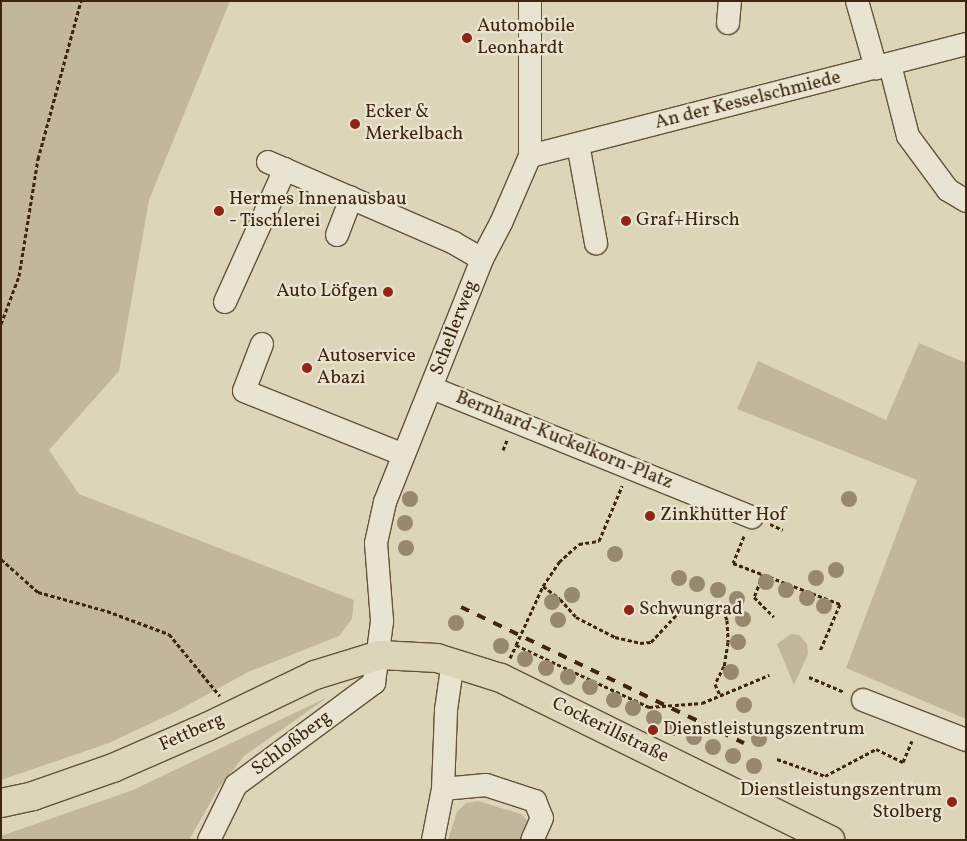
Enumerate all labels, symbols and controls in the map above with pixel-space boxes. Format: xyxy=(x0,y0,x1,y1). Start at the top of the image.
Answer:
place label: Automobile Leonhardt xyxy=(477,16,575,60)
marker: Automobile Leonhardt xyxy=(461,32,473,44)
street label: An der Kesselschmiede xyxy=(653,67,843,135)
place label: Ecker & Merkelbach xyxy=(365,102,463,146)
marker: Ecker & Merkelbach xyxy=(349,118,361,130)
place label: Hermes Innenausbau - Tischlerei xyxy=(229,189,407,233)
marker: Hermes Innenausbau - Tischlerei xyxy=(213,205,225,217)
place label: Graf+Hirsch xyxy=(636,210,740,232)
marker: Graf+Hirsch xyxy=(620,215,632,227)
street label: Schellerweg xyxy=(426,277,484,379)
place label: Auto Löfgen xyxy=(276,281,378,303)
marker: Auto Löfgen xyxy=(382,286,394,298)
place label: Autoservice Abazi xyxy=(317,346,416,390)
marker: Autoservice Abazi xyxy=(301,362,313,374)
street label: Bernhard-Kuckelkorn-Platz xyxy=(452,387,676,495)
place label: Zinkhütter Hof xyxy=(660,505,786,527)
marker: Zinkhütter Hof xyxy=(644,510,656,522)
place label: Schwungrad xyxy=(639,599,743,621)
marker: Schwungrad xyxy=(623,604,635,616)
street label: Cockerillstraße xyxy=(548,693,672,769)
street label: Schloßberg xyxy=(248,707,336,781)
street label: Fettberg xyxy=(156,709,228,757)
place label: Dienstleistungszentrum xyxy=(663,719,865,741)
marker: Dienstleistungszentrum xyxy=(647,724,659,736)
place label: Dienstleistungszentrum Stolberg xyxy=(740,780,942,824)
marker: Dienstleistungszentrum Stolberg xyxy=(946,796,958,808)

